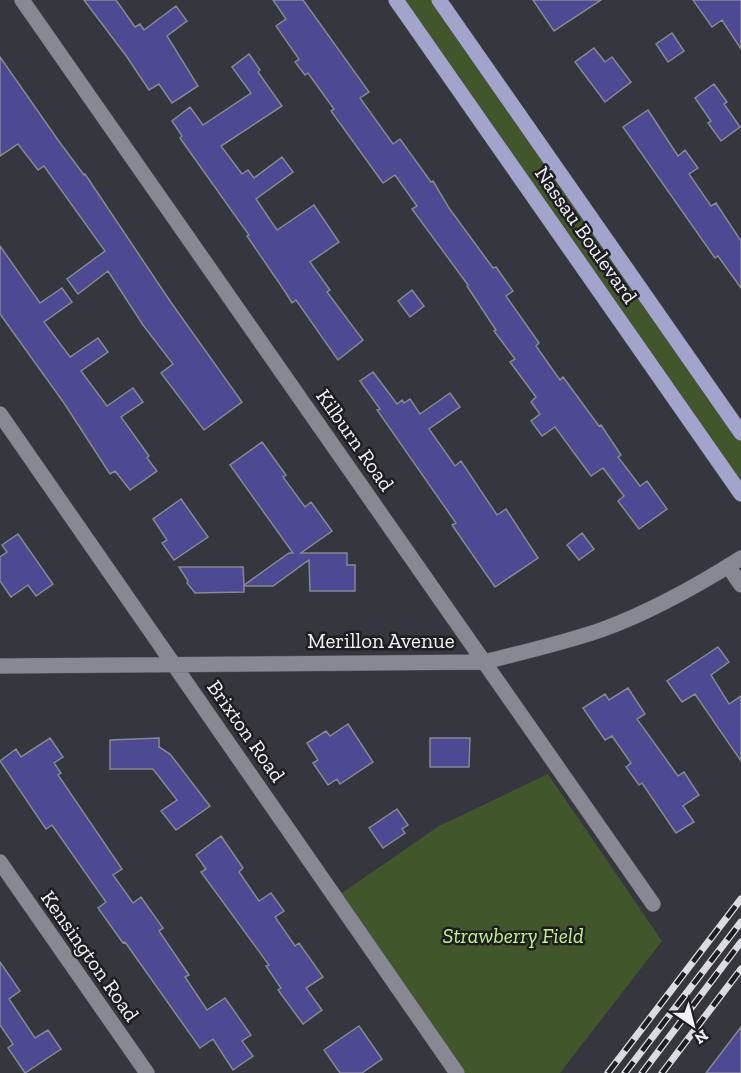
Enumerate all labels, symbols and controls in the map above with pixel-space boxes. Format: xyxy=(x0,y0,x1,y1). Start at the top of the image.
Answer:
street label: Nassau Boulevard xyxy=(530,161,643,308)
street label: Kilburn Road xyxy=(311,384,400,496)
street label: Merillon Avenue xyxy=(307,628,455,653)
street label: Brixton Road xyxy=(202,675,291,787)
street label: Kensington Road xyxy=(36,885,145,1026)
park label: Strawberry Field xyxy=(442,923,584,948)
north arrow xyxy=(663,995,723,1055)
text: N xyxy=(691,1026,712,1048)

